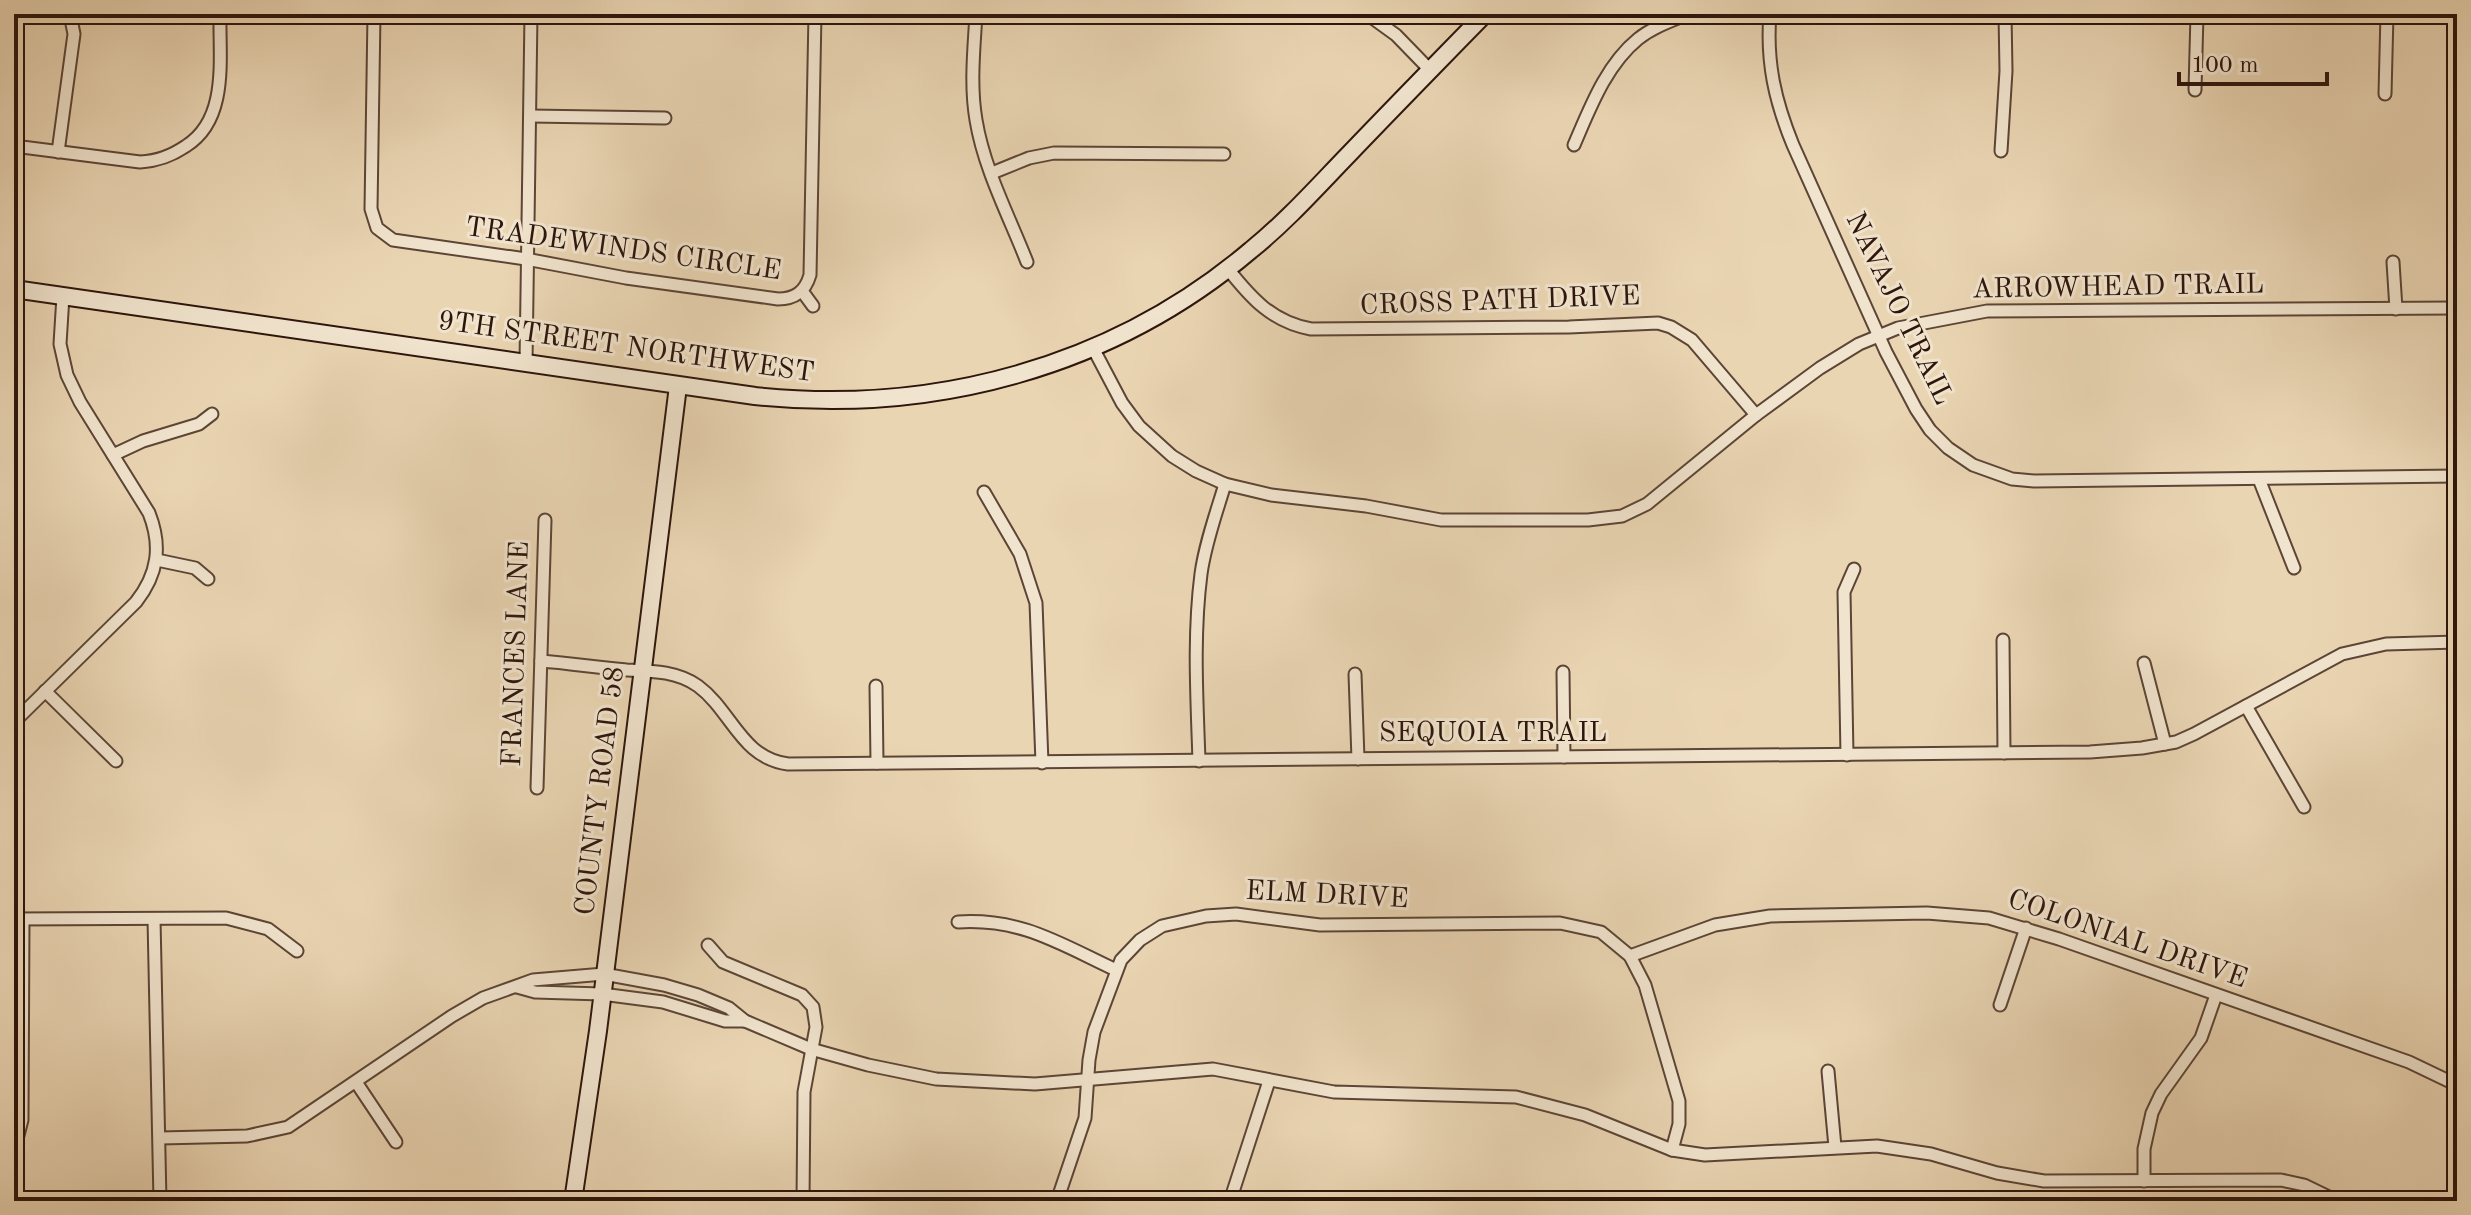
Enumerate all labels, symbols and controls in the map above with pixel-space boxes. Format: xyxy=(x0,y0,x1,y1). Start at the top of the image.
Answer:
scale bar xyxy=(2179,36,2327,86)
text: 100 m xyxy=(2191,54,2259,78)
street label: NAVAJO TRAIL xyxy=(1839,208,1957,410)
street label: TRADEWINDS CIRCLE xyxy=(463,214,783,286)
street label: ARROWHEAD TRAIL xyxy=(1972,271,2264,305)
street label: CROSS PATH DRIVE xyxy=(1359,283,1641,321)
street label: 9TH STREET NORTHWEST xyxy=(436,308,816,388)
street label: FRANCES LANE xyxy=(499,540,535,768)
street label: COUNTY ROAD 58 xyxy=(572,665,630,917)
street label: SEQUOIA TRAIL xyxy=(1379,720,1607,748)
street label: ELM DRIVE xyxy=(1245,878,1409,914)
street label: COLONIAL DRIVE xyxy=(2004,886,2250,994)

